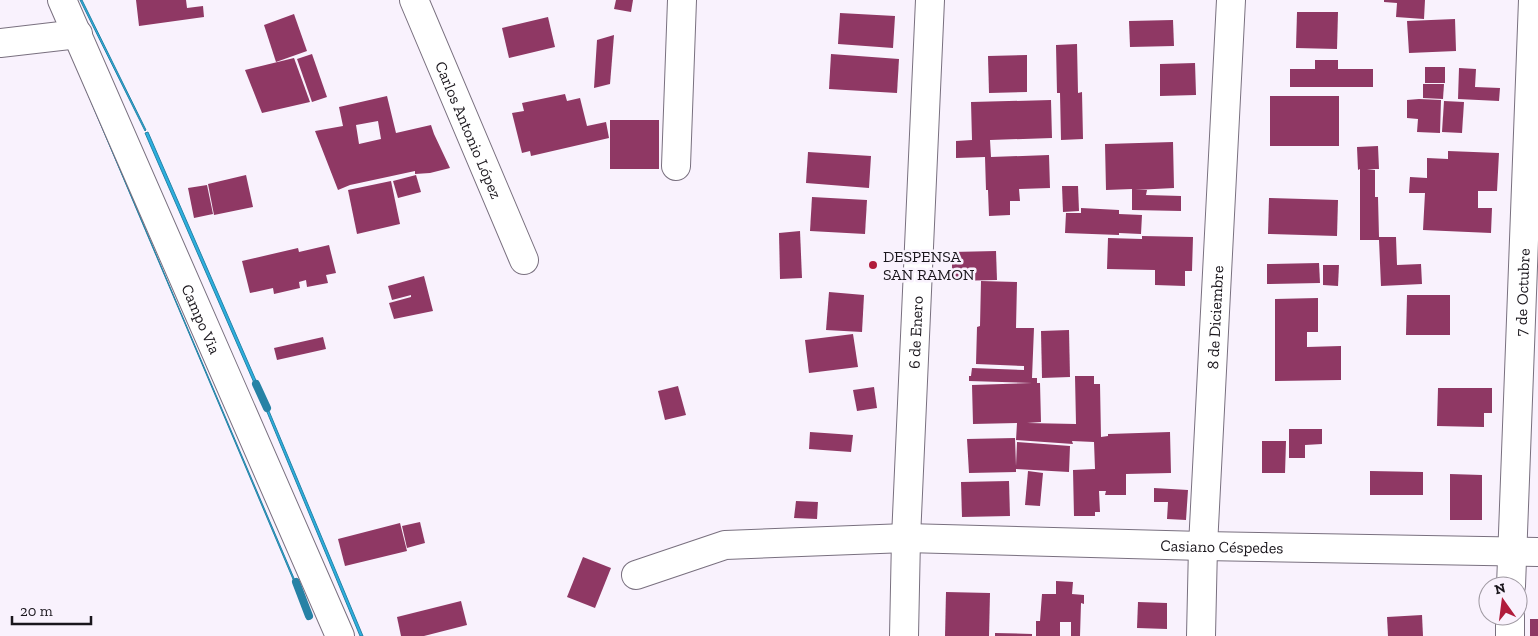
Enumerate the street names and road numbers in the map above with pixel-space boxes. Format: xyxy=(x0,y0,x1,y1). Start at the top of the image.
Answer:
street label: Carlos Antonio López xyxy=(431,58,506,201)
street label: 7 de Octubre xyxy=(1511,248,1533,337)
street label: 8 de Diciembre xyxy=(1203,265,1227,370)
street label: Campo Via xyxy=(178,281,225,357)
street label: 6 de Enero xyxy=(904,295,926,369)
street label: Casiano Céspedes xyxy=(1160,535,1283,557)

